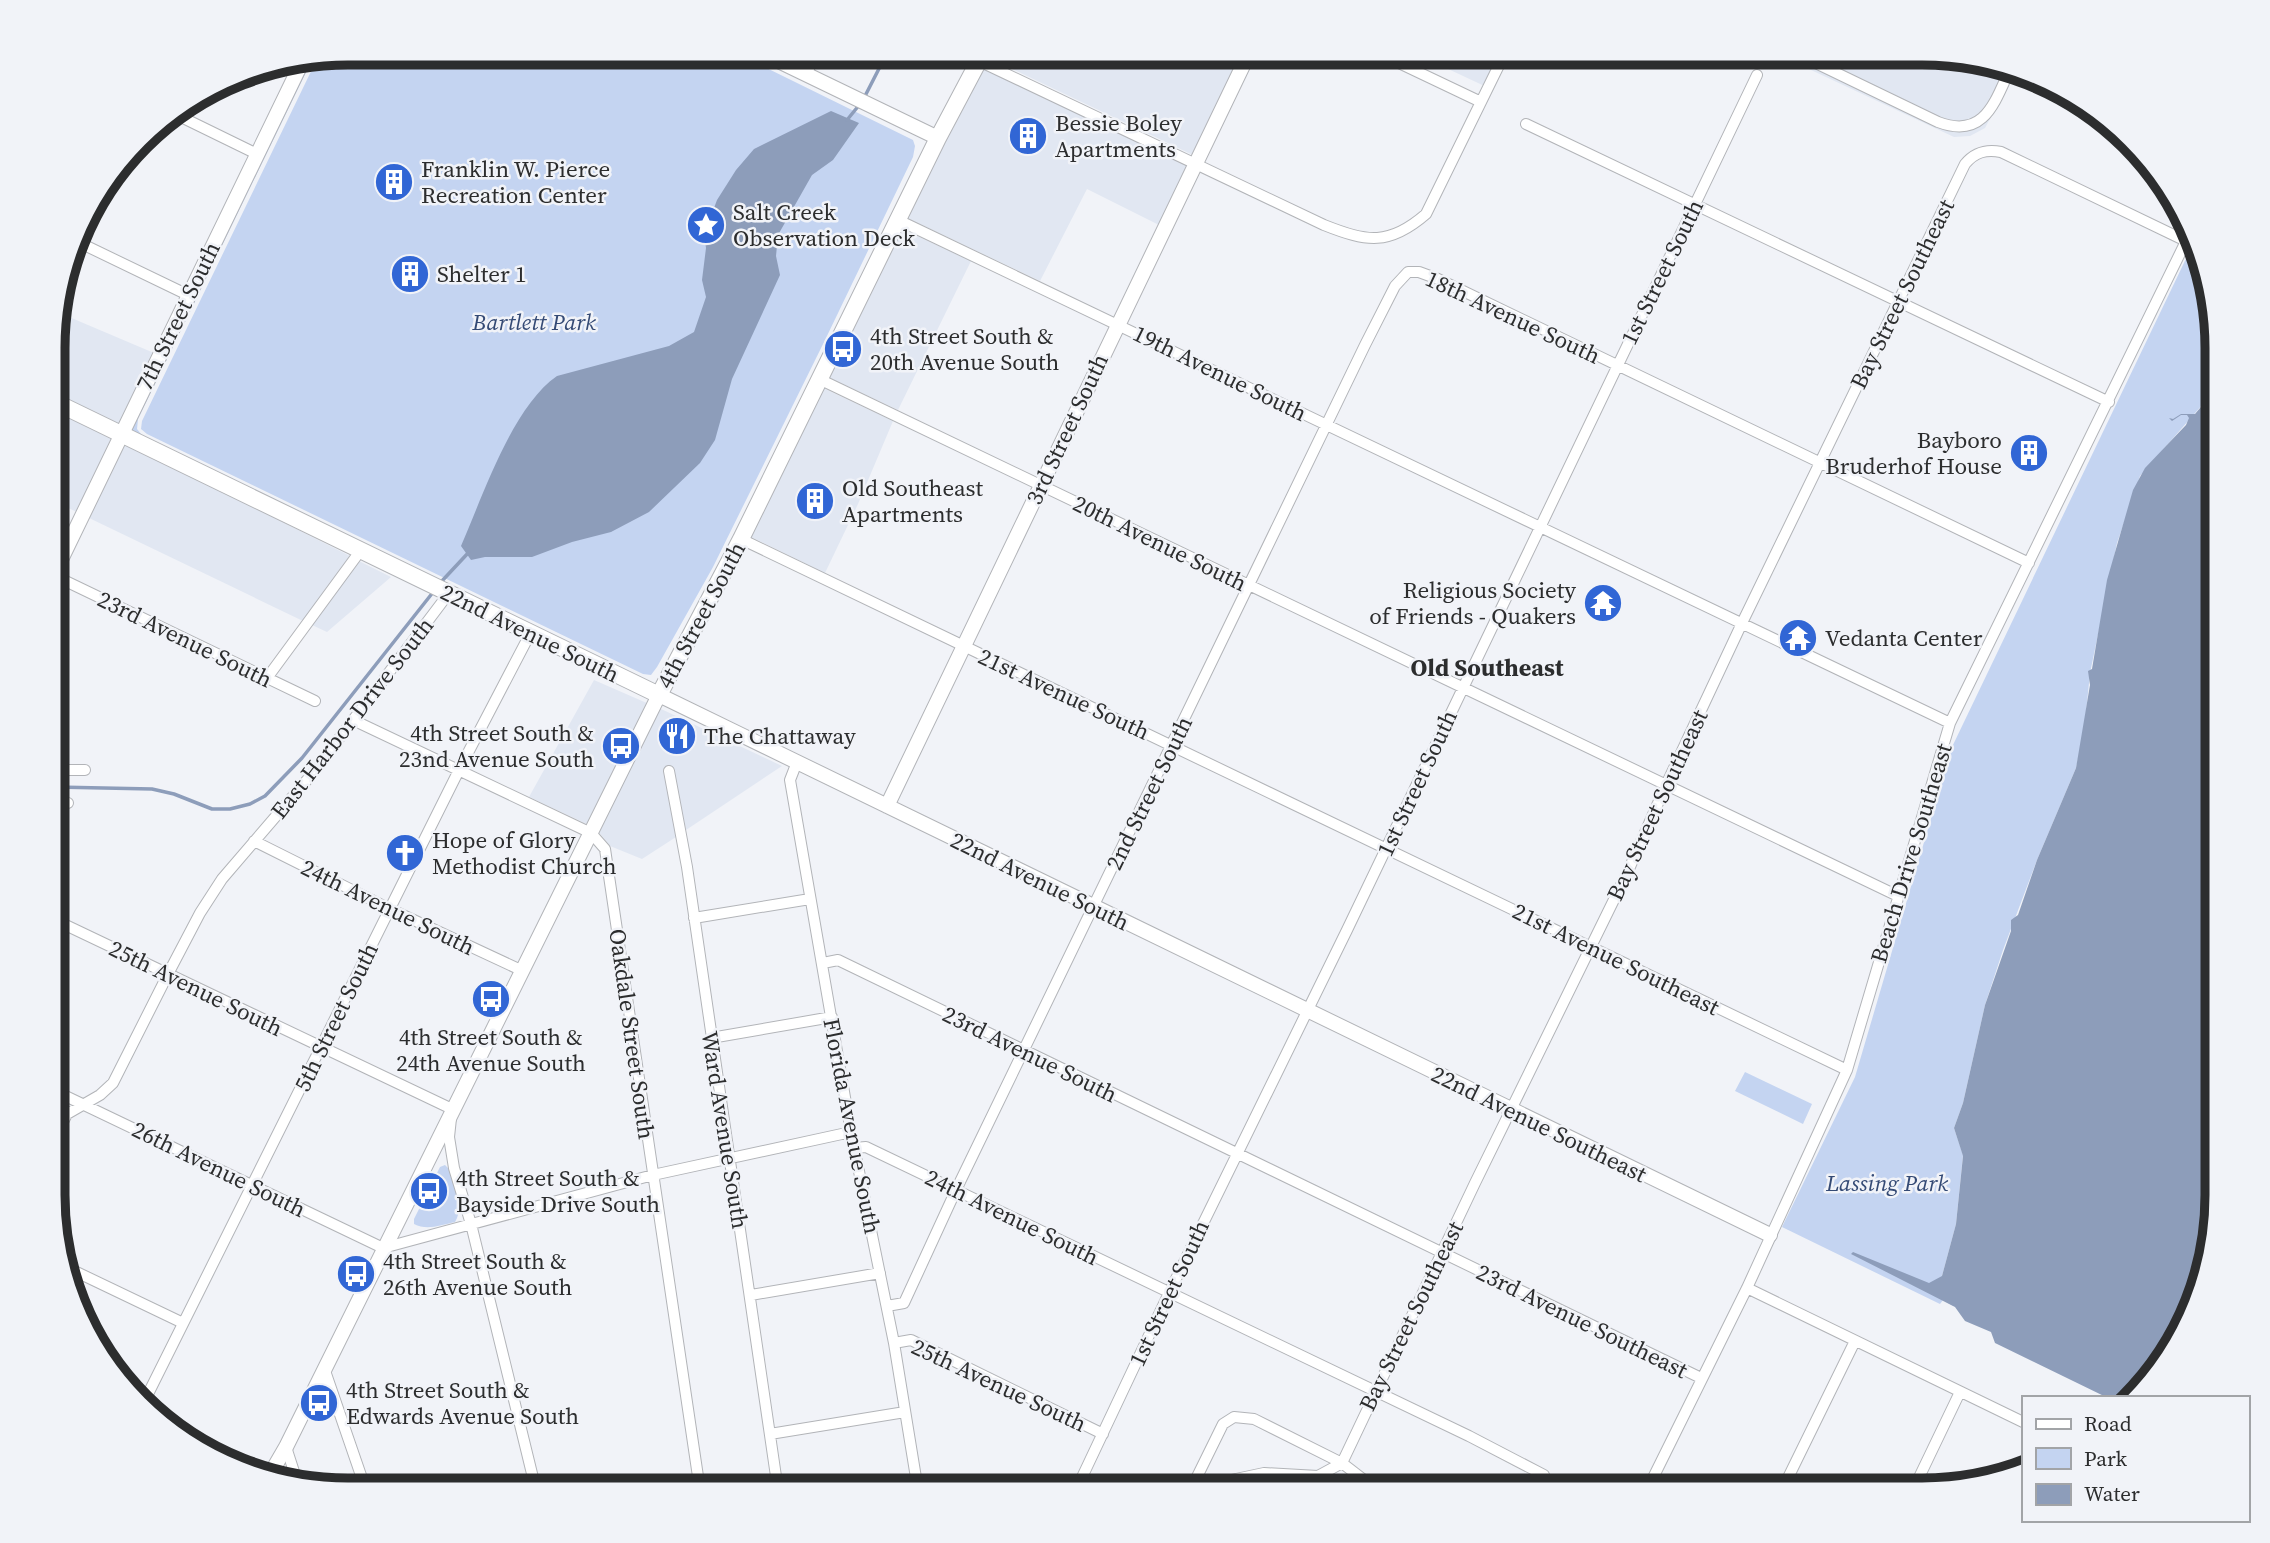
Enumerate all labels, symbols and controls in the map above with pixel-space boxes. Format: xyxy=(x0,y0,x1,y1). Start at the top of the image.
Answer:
place label: Bessie Boley Apartments xyxy=(1055,107,1182,165)
building icon: Bessie Boley Apartments xyxy=(1007,115,1049,157)
place label: Franklin W. Pierce Recreation Center xyxy=(421,153,610,211)
building icon: Franklin W. Pierce Recreation Center xyxy=(373,161,415,203)
street label: Bay Street Southeast xyxy=(1842,193,1962,394)
street label: 1st Street South xyxy=(1613,194,1711,350)
place label: Salt Creek Observation Deck xyxy=(733,196,915,254)
place icon: Salt Creek Observation Deck xyxy=(685,204,727,246)
street label: 7th Street South xyxy=(128,236,228,396)
building icon: Shelter 1 xyxy=(389,253,431,295)
place label: Shelter 1 xyxy=(437,258,527,290)
street label: 18th Avenue South xyxy=(1420,262,1606,372)
park label: Bartlett Park xyxy=(471,306,596,338)
street label: 19th Avenue South xyxy=(1128,317,1312,429)
place label: 4th Street South & 20th Avenue South xyxy=(870,320,1060,378)
bus stop icon: 4th Street South & 20th Avenue South xyxy=(822,328,864,370)
street label: 3rd Street South xyxy=(1018,348,1116,510)
place label: Bayboro Bruderhof House xyxy=(1825,424,2002,482)
building icon: Bayboro Bruderhof House xyxy=(2008,432,2050,474)
place label: Old Southeast Apartments xyxy=(842,472,984,530)
building icon: Old Southeast Apartments xyxy=(794,480,836,522)
street label: 20th Avenue South xyxy=(1068,487,1252,599)
street label: 4th Street South xyxy=(649,536,753,694)
place label: Religious Society of Friends - Quakers xyxy=(1369,574,1576,632)
street label: 22nd Avenue South xyxy=(435,576,625,690)
temple icon: Religious Society of Friends - Quakers xyxy=(1582,582,1624,624)
street label: 23rd Avenue South xyxy=(92,583,278,695)
street label: East Harbor Drive South xyxy=(263,610,441,825)
temple icon: Vedanta Center xyxy=(1777,617,1819,659)
place label: Vedanta Center xyxy=(1825,622,1983,654)
street label: 21st Avenue South xyxy=(973,640,1155,748)
district label: Old Southeast xyxy=(1411,651,1564,684)
street label: 1st Street South xyxy=(1369,704,1465,861)
street label: Bay Street Southeast xyxy=(1599,704,1716,906)
street label: 2nd Street South xyxy=(1098,711,1200,875)
restaurant icon: The Chattaway xyxy=(656,715,698,757)
place label: 4th Street South & 23nd Avenue South xyxy=(399,717,594,775)
place label: The Chattaway xyxy=(704,720,856,752)
bus stop icon: 4th Street South & 23nd Avenue South xyxy=(600,725,642,767)
street label: Beach Drive Southeast xyxy=(1862,739,1960,967)
place label: Hope of Glory Methodist Church xyxy=(432,824,617,882)
street label: 22nd Avenue South xyxy=(945,824,1135,938)
church icon: Hope of Glory Methodist Church xyxy=(384,832,426,874)
street label: 24th Avenue South xyxy=(296,851,480,963)
street label: 21st Avenue Southeast xyxy=(1507,895,1725,1023)
street label: Oakdale Street South xyxy=(601,927,663,1141)
street label: 25th Avenue South xyxy=(104,932,288,1044)
street label: 5th Street South xyxy=(286,937,386,1097)
bus stop icon: 4th Street South & 24th Avenue South xyxy=(470,978,512,1020)
street label: 23rd Avenue South xyxy=(937,998,1123,1110)
street label: Florida Avenue South xyxy=(815,1015,889,1237)
place label: 4th Street South & 24th Avenue South xyxy=(396,1021,586,1079)
street label: Ward Avenue South xyxy=(694,1029,756,1231)
street label: 22nd Avenue Southeast xyxy=(1426,1058,1652,1190)
street label: 26th Avenue South xyxy=(127,1113,311,1225)
street label: 24th Avenue South xyxy=(920,1161,1104,1273)
place label: 4th Street South & Bayside Drive South xyxy=(456,1162,660,1220)
park label: Lassing Park xyxy=(1825,1167,1948,1199)
bus stop icon: 4th Street South & Bayside Drive South xyxy=(408,1170,450,1212)
street label: 1st Street South xyxy=(1121,1214,1217,1371)
street label: Bay Street Southeast xyxy=(1351,1215,1471,1416)
place label: 4th Street South & 26th Avenue South xyxy=(383,1245,573,1303)
bus stop icon: 4th Street South & 26th Avenue South xyxy=(335,1253,377,1295)
street label: 23rd Avenue Southeast xyxy=(1471,1256,1693,1386)
street label: 25th Avenue South xyxy=(906,1330,1092,1440)
place label: 4th Street South & Edwards Avenue South xyxy=(346,1374,579,1432)
bus stop icon: 4th Street South & Edwards Avenue South xyxy=(298,1382,340,1424)
legend xyxy=(2022,1396,2249,1522)
text: Road xyxy=(2084,1409,2132,1438)
text: Park xyxy=(2084,1444,2128,1473)
text: Water xyxy=(2084,1479,2140,1508)

